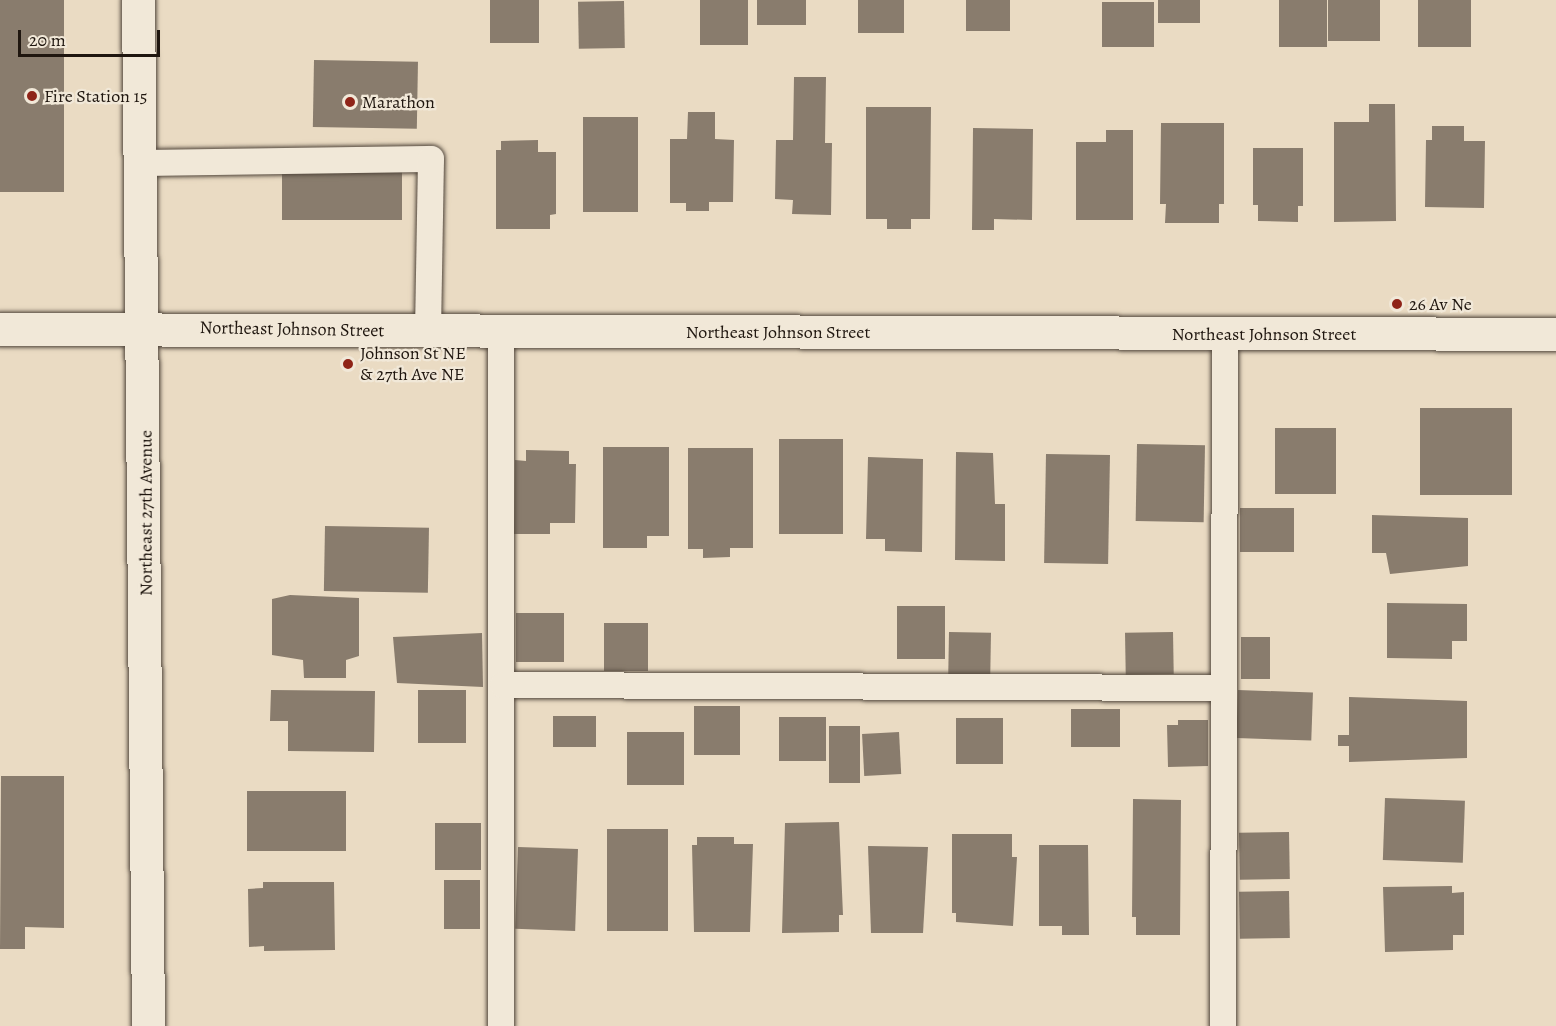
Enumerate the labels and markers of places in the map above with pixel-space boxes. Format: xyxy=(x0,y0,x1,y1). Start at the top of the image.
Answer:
place label: Fire Station 15 xyxy=(44,85,147,107)
marker: Fire Station 15 xyxy=(25,89,39,103)
place label: Marathon xyxy=(362,91,435,113)
marker: Marathon xyxy=(343,95,357,109)
place label: 26 Av Ne xyxy=(1409,293,1472,315)
marker: 26 Av Ne xyxy=(1390,297,1404,311)
place label: Johnson St NE & 27th Ave NE xyxy=(360,343,466,386)
marker: Johnson St NE & 27th Ave NE xyxy=(341,357,355,371)

